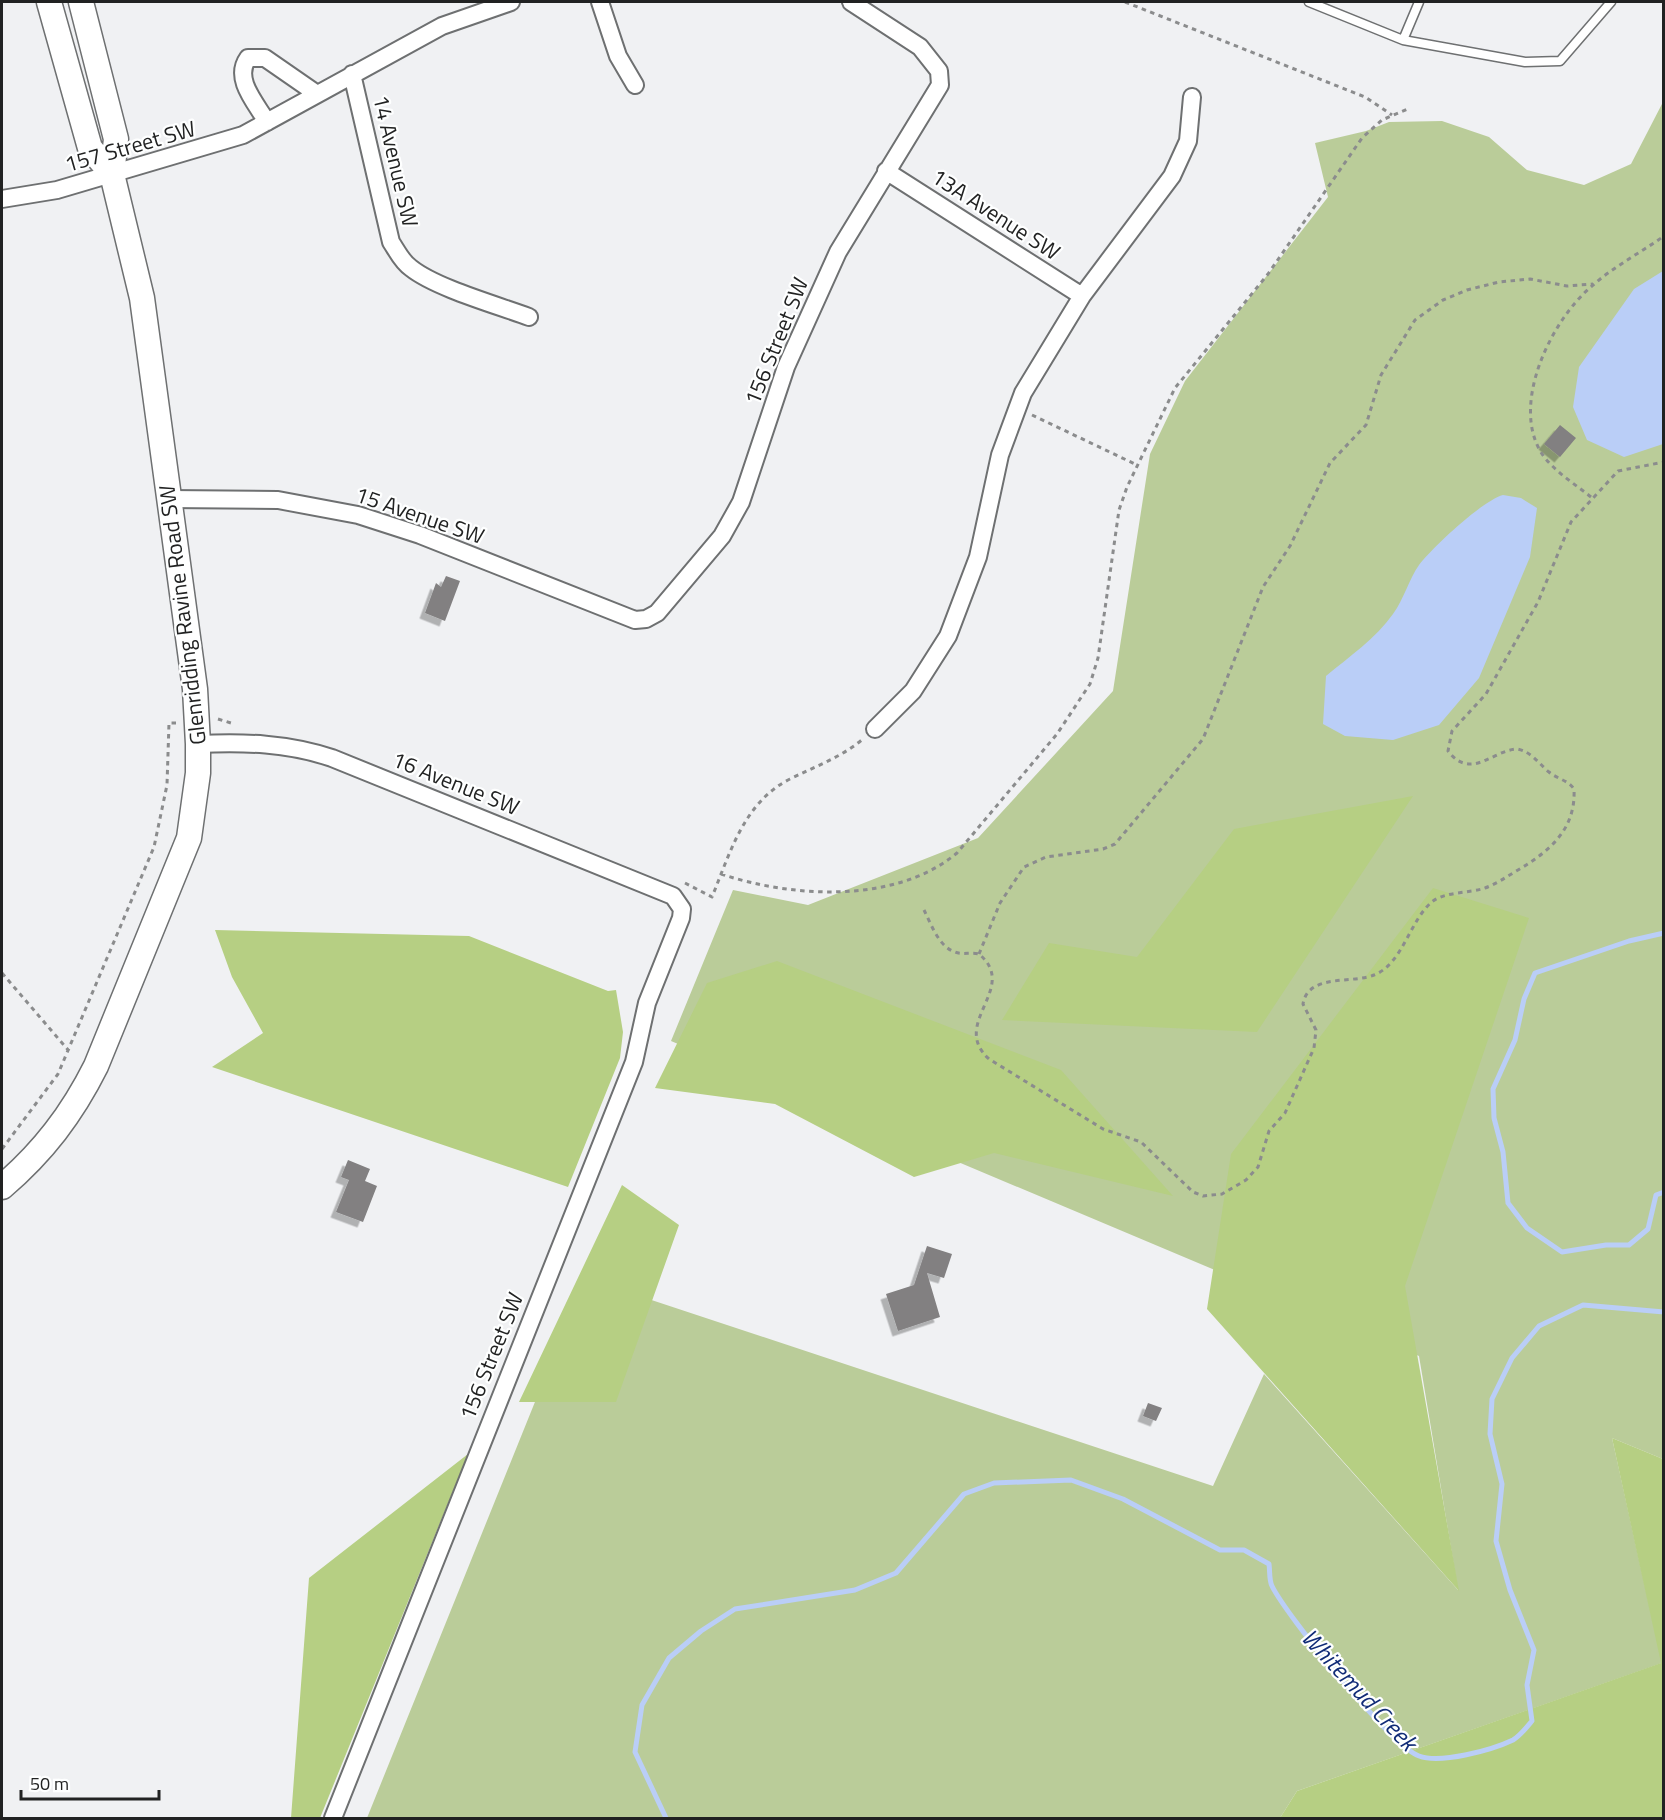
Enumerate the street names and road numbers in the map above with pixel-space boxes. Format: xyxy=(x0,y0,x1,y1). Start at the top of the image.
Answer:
street label: 14 Avenue SW xyxy=(364,92,428,230)
street label: 157 Street SW xyxy=(61,111,199,181)
street label: 13A Avenue SW xyxy=(925,160,1067,268)
street label: 156 Street SW xyxy=(735,272,817,410)
street label: 15 Avenue SW xyxy=(351,477,489,553)
street label: Glenridding Ravine Road SW xyxy=(149,483,215,747)
street label: 16 Avenue SW xyxy=(387,742,525,824)
street label: 156 Street SW xyxy=(450,1287,532,1425)

